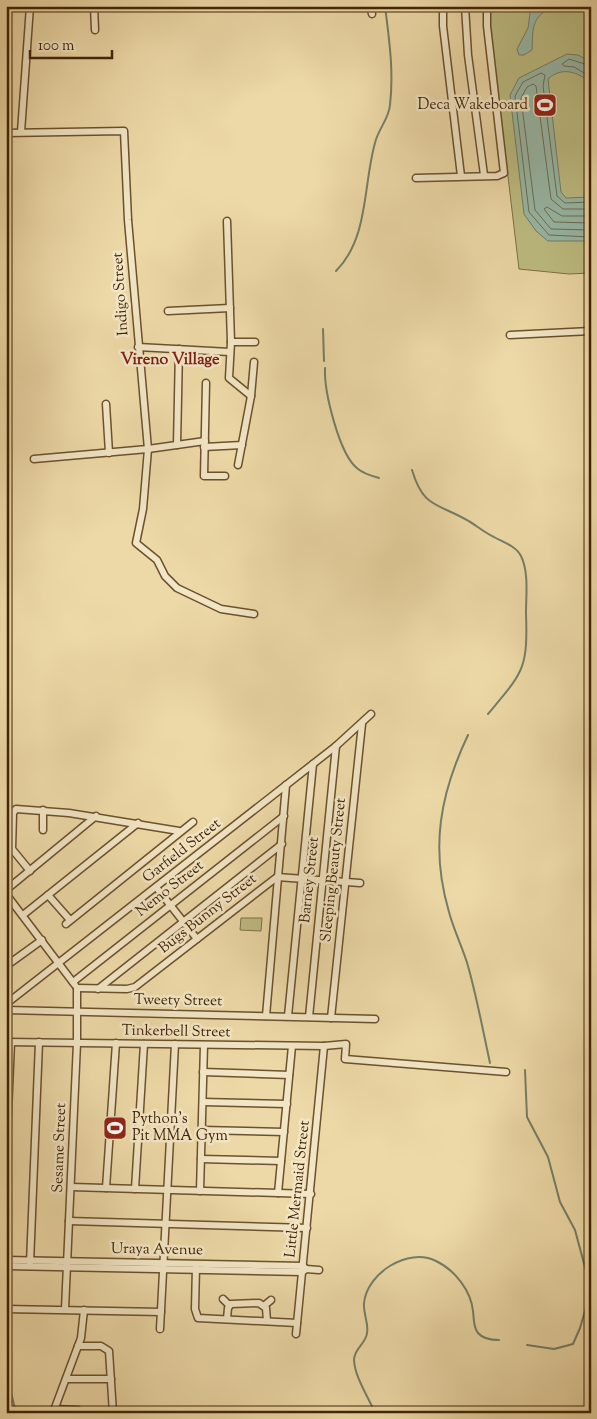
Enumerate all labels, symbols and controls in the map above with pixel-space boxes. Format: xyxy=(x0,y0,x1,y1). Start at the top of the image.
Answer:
scale bar xyxy=(30,28,112,60)
text: 100 m xyxy=(38,36,75,57)
sports icon: Deca Wakeboard xyxy=(532,92,558,118)
place label: Deca Wakeboard xyxy=(418,95,529,116)
street label: Indigo Street xyxy=(108,252,134,336)
district label: Vireno Village xyxy=(120,349,220,372)
street label: Sleeping Beauty Street xyxy=(316,797,352,943)
street label: Garfield Street xyxy=(138,814,226,888)
street label: Barney Street xyxy=(295,836,325,924)
street label: Nemo Street xyxy=(132,856,208,922)
street label: Bugs Bunny Street xyxy=(155,869,261,959)
street label: Tweety Street xyxy=(134,990,222,1012)
street label: Tinkerbell Street xyxy=(121,1021,231,1043)
street label: Sesame Street xyxy=(48,1103,72,1193)
place label: Python's Pit MMA Gym xyxy=(132,1109,228,1147)
sports icon: Python's Pit MMA Gym xyxy=(102,1115,128,1141)
street label: Little Mermaid Street xyxy=(280,1119,316,1259)
street label: Uraya Avenue xyxy=(111,1239,203,1261)

